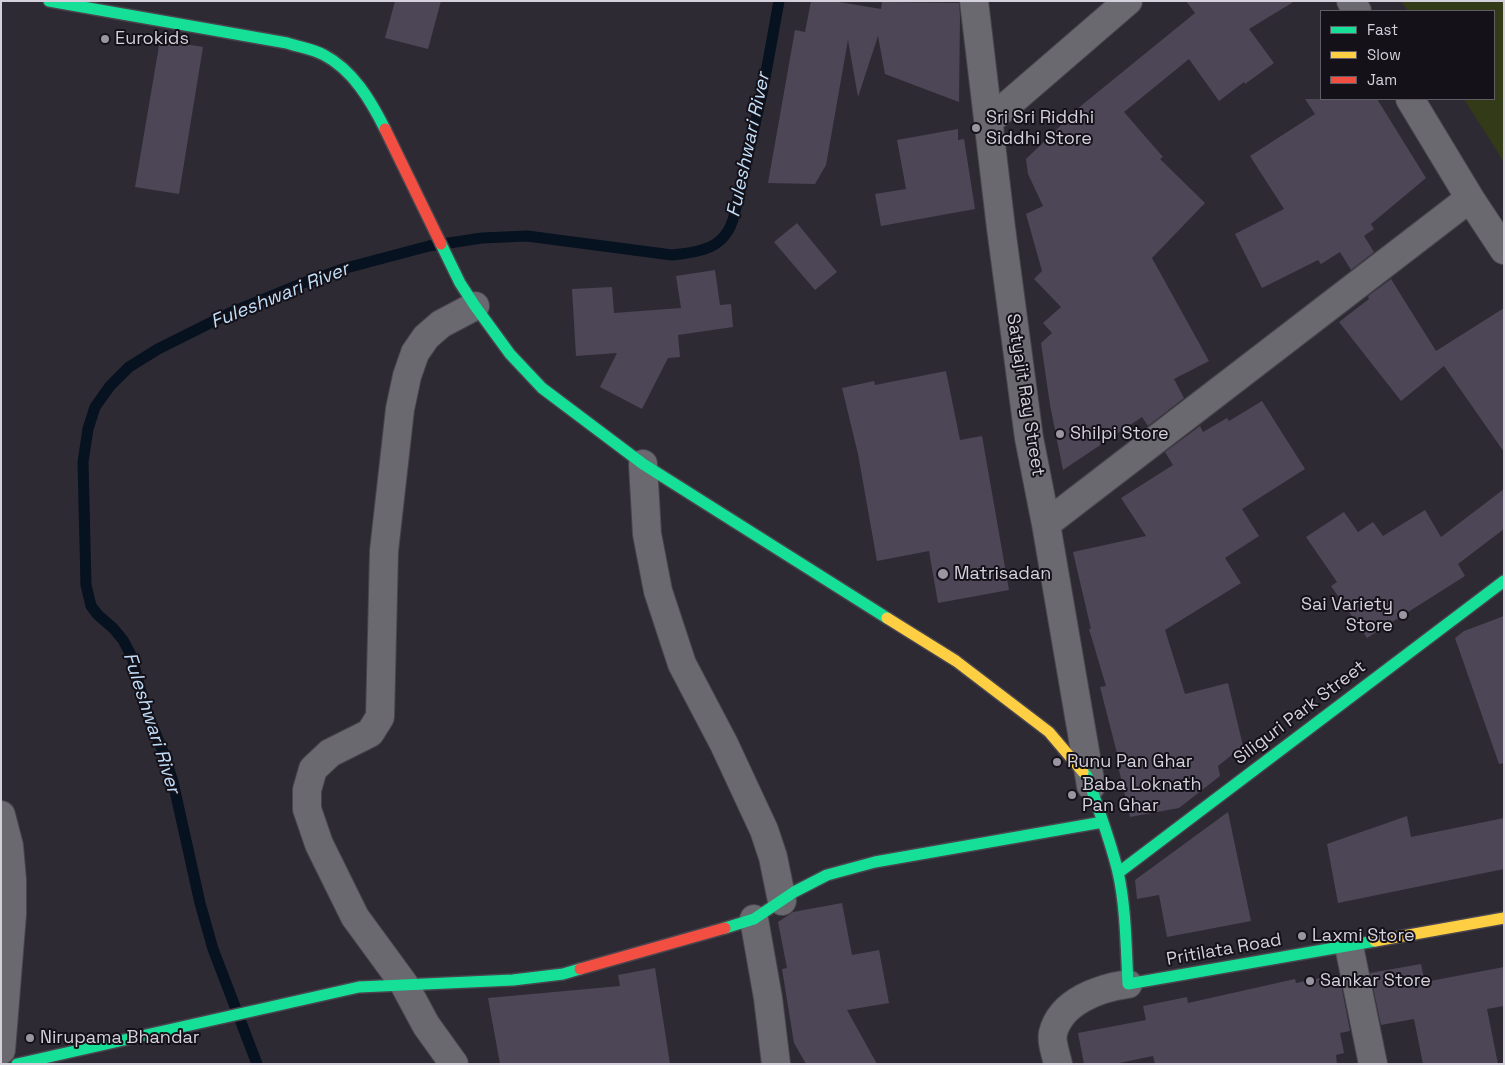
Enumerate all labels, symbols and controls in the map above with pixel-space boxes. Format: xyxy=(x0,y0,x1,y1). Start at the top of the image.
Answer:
legend xyxy=(1320,10,1495,100)
text: Fast xyxy=(1367,20,1398,39)
place label: Eurokids xyxy=(115,28,189,50)
marker: Eurokids xyxy=(99,33,111,45)
text: Slow xyxy=(1367,45,1401,64)
text: Jam xyxy=(1367,70,1397,89)
water label: Fuleshwari River xyxy=(723,71,775,219)
place label: Sri Sri Riddhi Siddhi Store xyxy=(986,107,1094,150)
marker: Sri Sri Riddhi Siddhi Store xyxy=(970,122,982,134)
water label: Fuleshwari River xyxy=(208,258,352,334)
street label: Satyajit Ray Street xyxy=(1001,312,1049,478)
place label: Shilpi Store xyxy=(1070,423,1169,445)
marker: Shilpi Store xyxy=(1054,428,1066,440)
place label: Matrisadan xyxy=(954,563,1051,585)
marker: Matrisadan xyxy=(936,567,950,581)
place label: Sai Variety Store xyxy=(1301,594,1393,636)
marker: Sai Variety Store xyxy=(1397,609,1409,621)
water label: Fuleshwari River xyxy=(117,650,185,796)
street label: Siliguri Park Street xyxy=(1230,656,1370,770)
place label: Runu Pan Ghar xyxy=(1067,751,1193,773)
marker: Runu Pan Ghar xyxy=(1051,756,1063,768)
place label: Baba Loknath Pan Ghar xyxy=(1082,774,1202,816)
marker: Baba Loknath Pan Ghar xyxy=(1066,789,1078,801)
place label: Laxmi Store xyxy=(1312,925,1415,947)
street label: Pritilata Road xyxy=(1165,929,1283,971)
marker: Laxmi Store xyxy=(1296,930,1308,942)
place label: Sankar Store xyxy=(1320,970,1431,992)
marker: Sankar Store xyxy=(1304,975,1316,987)
place label: Nirupama Bhandar xyxy=(40,1027,200,1049)
marker: Nirupama Bhandar xyxy=(24,1032,36,1044)

